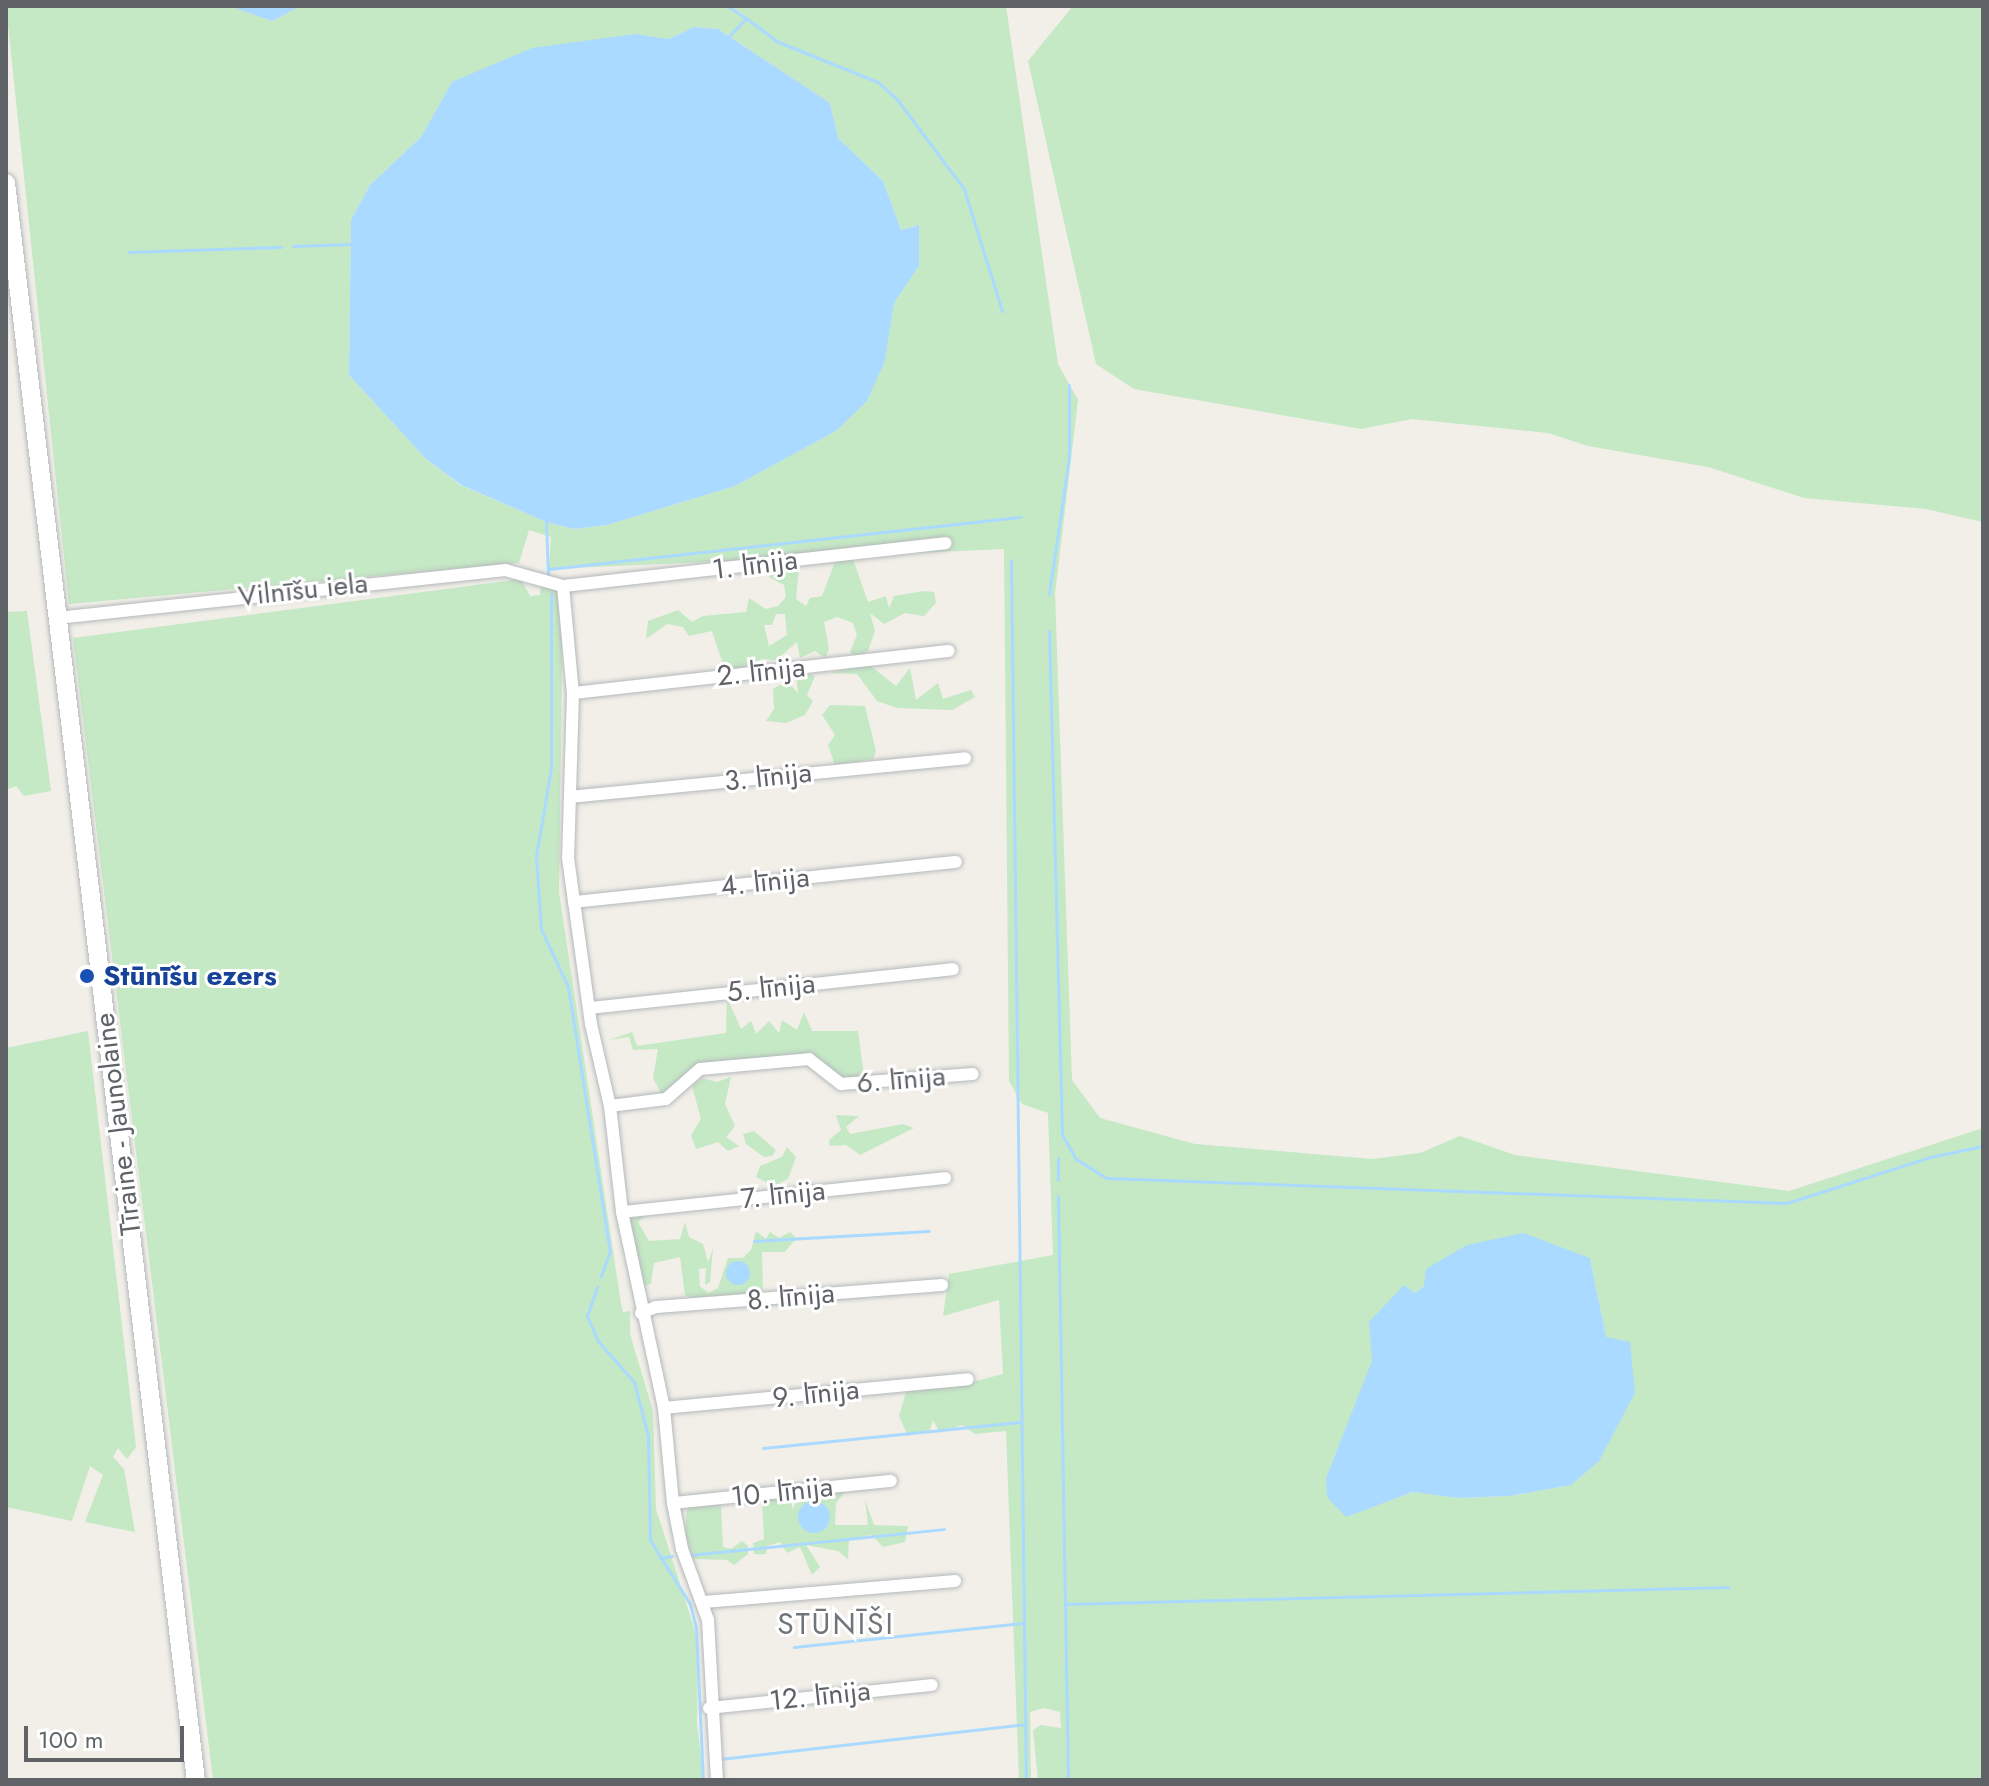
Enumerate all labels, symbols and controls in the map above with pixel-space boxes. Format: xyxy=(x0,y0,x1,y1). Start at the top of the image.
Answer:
street label: 1. līnija xyxy=(710,543,800,587)
street label: Vilnīšu iela xyxy=(237,566,369,614)
street label: 2. līnija xyxy=(715,651,807,693)
street label: 3. līnija xyxy=(723,756,813,798)
street label: 4. līnija xyxy=(719,861,811,903)
place label: Stūnīšu ezers xyxy=(103,959,277,993)
marker: Stūnīšu ezers xyxy=(78,967,96,985)
street label: 5. līnija xyxy=(725,967,817,1009)
street label: Tīraine - Jaunolaine xyxy=(88,1011,148,1237)
street label: 6. līnija xyxy=(855,1059,947,1101)
street label: 7. līnija xyxy=(739,1174,827,1216)
street label: 8. līnija xyxy=(746,1276,836,1318)
street label: 9. līnija xyxy=(771,1373,861,1415)
street label: 10. līnija xyxy=(729,1470,835,1514)
district label: STŪNĪŠI xyxy=(777,1606,895,1642)
street label: 12. līnija xyxy=(768,1674,872,1718)
scale bar xyxy=(28,1710,188,1760)
text: 100 m xyxy=(38,1722,104,1757)

